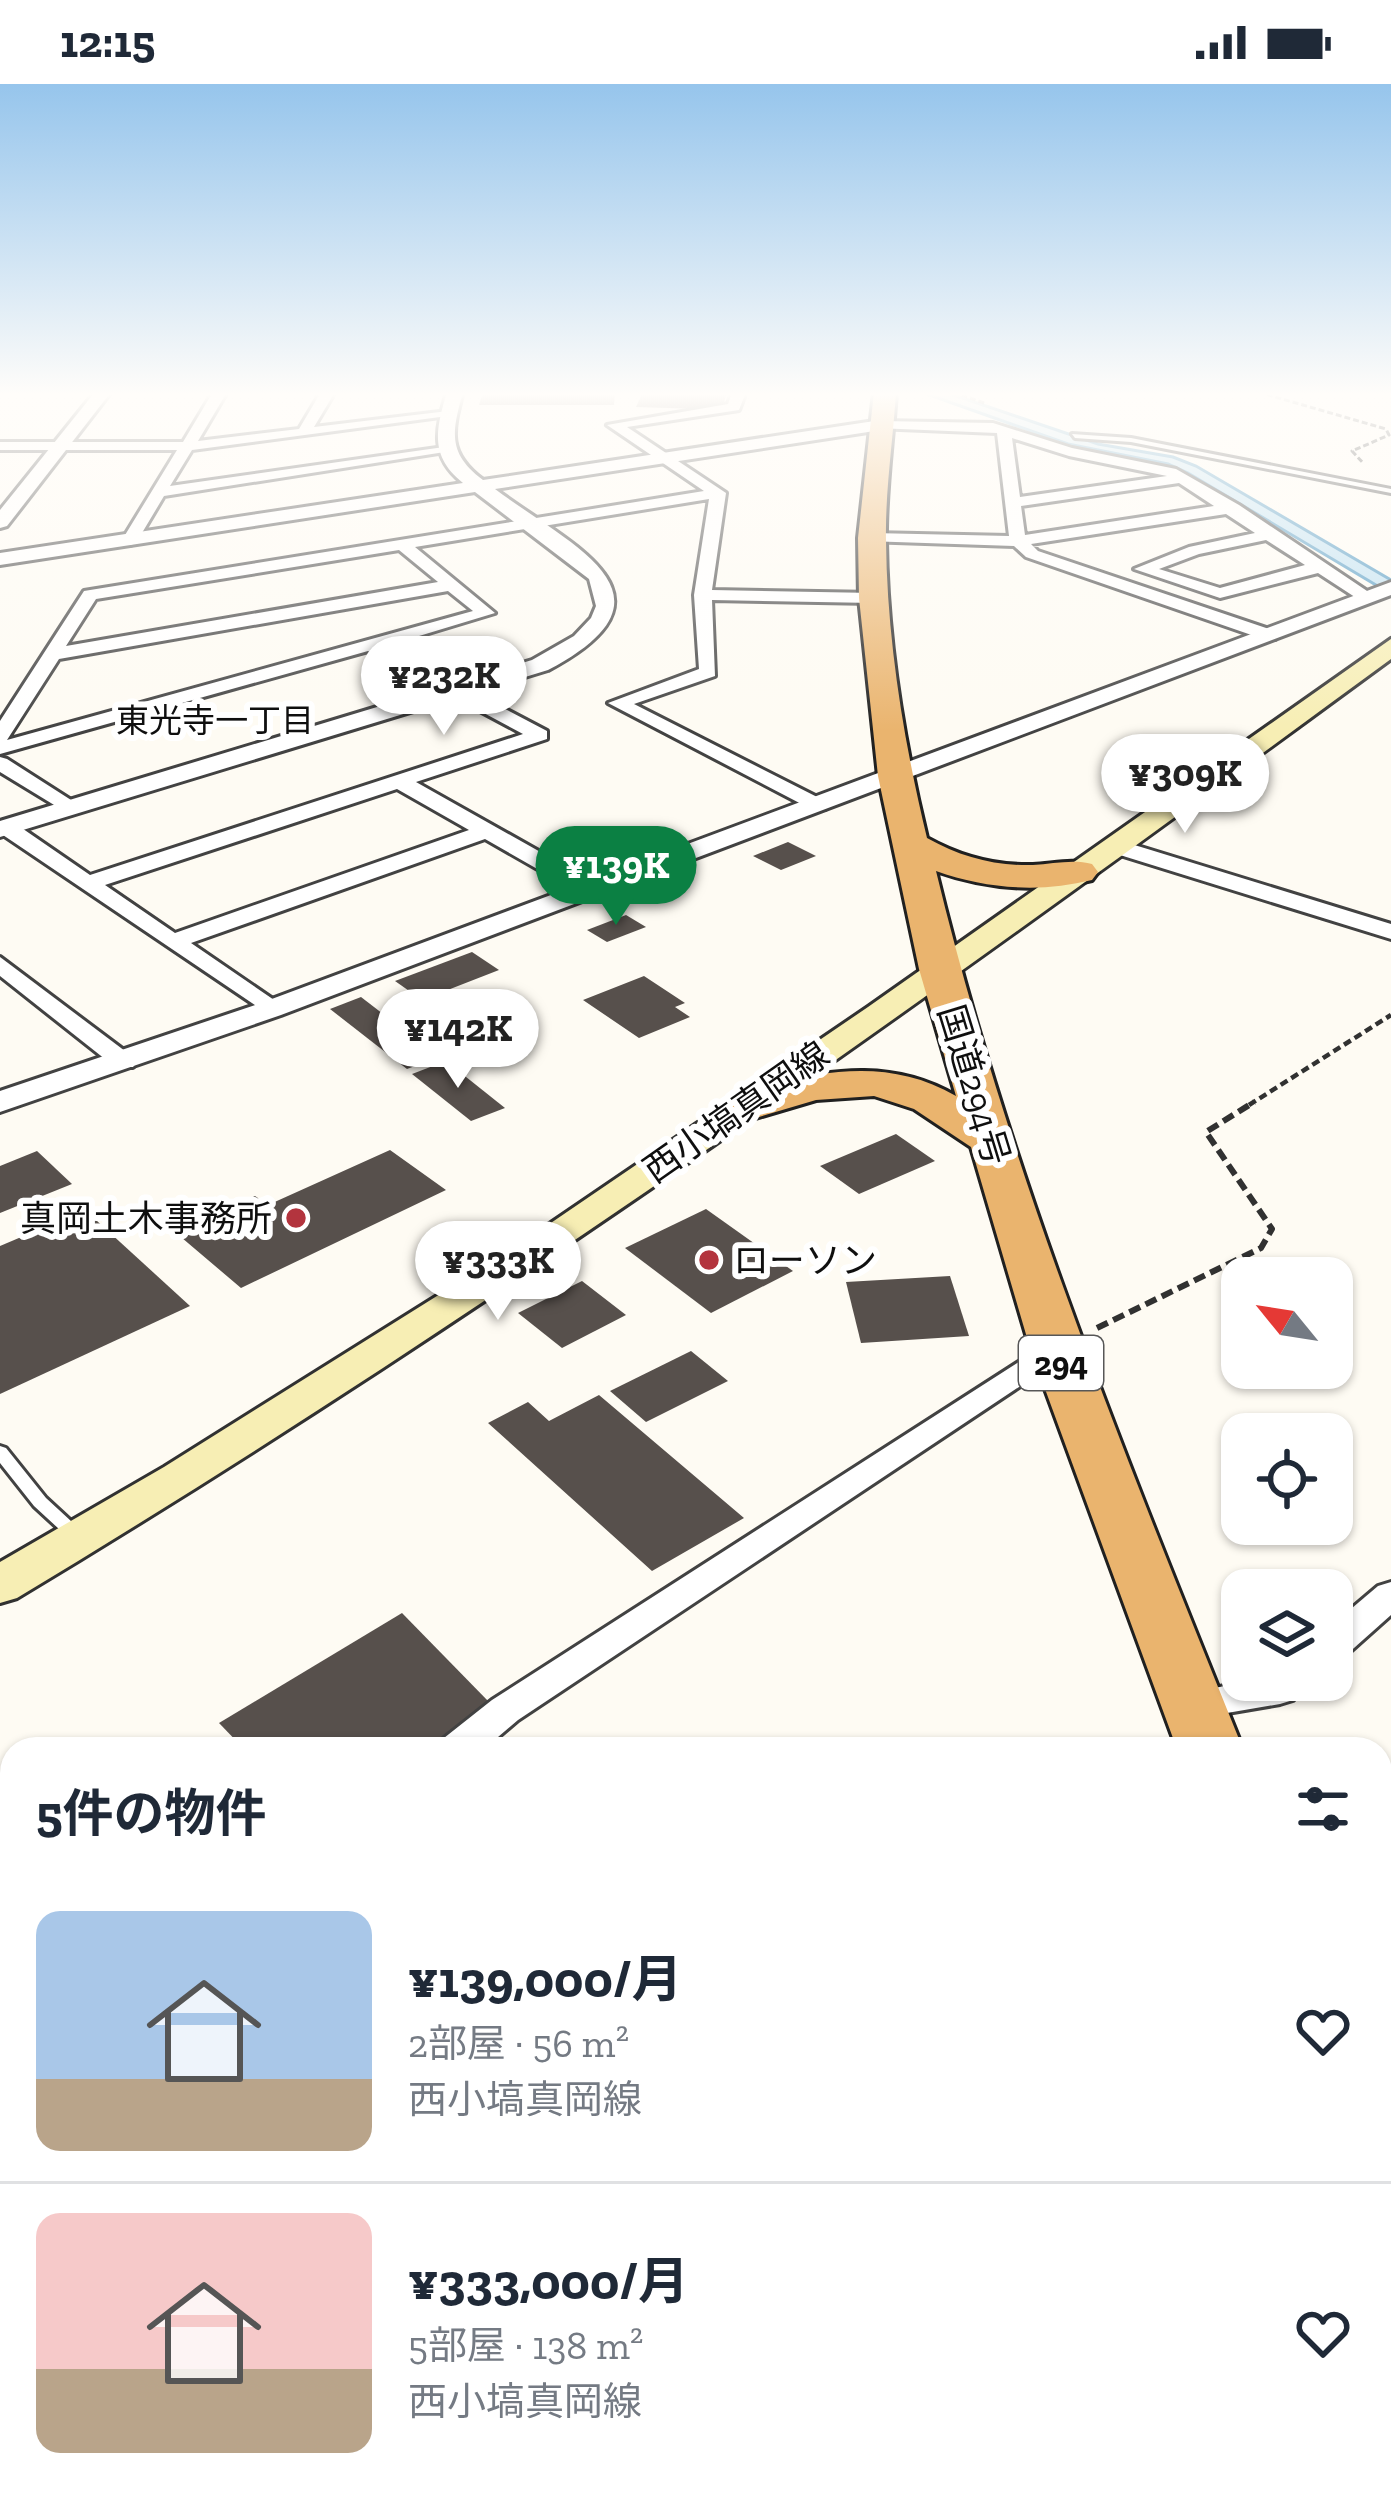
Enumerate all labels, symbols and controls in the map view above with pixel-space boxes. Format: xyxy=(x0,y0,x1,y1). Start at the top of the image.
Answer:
text: 12:15 xyxy=(60,15,155,69)
pin: ¥232K xyxy=(360,636,528,738)
text: ¥232K xyxy=(388,651,500,698)
district label: 東光寺一丁目 xyxy=(116,701,314,740)
pin: ¥309K xyxy=(1101,734,1269,836)
text: ¥309K xyxy=(1128,749,1242,796)
pin: ¥139K xyxy=(532,826,700,928)
text: ¥139K xyxy=(563,841,669,888)
pin: ¥142K xyxy=(374,989,542,1091)
street label: 国道294号 xyxy=(929,1000,1019,1170)
text: ¥142K xyxy=(404,1004,512,1051)
street label: 西小塙真岡線 xyxy=(635,1032,837,1192)
place label: 真岡土木事務所 xyxy=(20,1197,272,1240)
marker: 真岡土木事務所 xyxy=(283,1205,309,1231)
pin: ¥333K xyxy=(414,1221,582,1323)
text: ¥333K xyxy=(442,1236,554,1283)
place label: ローソン xyxy=(733,1239,877,1282)
marker: ローソン xyxy=(696,1247,722,1273)
north arrow xyxy=(1221,1257,1353,1389)
map controls xyxy=(1221,1257,1353,1701)
road number: 294 xyxy=(1019,1336,1103,1390)
button: locate xyxy=(1221,1413,1353,1545)
button: layers xyxy=(1221,1569,1353,1701)
icon: filters xyxy=(1290,1776,1356,1842)
text: 5件の物件 xyxy=(36,1783,267,1844)
text: ¥139,000/月 xyxy=(408,1949,683,2010)
icon: home xyxy=(132,1959,276,2103)
icon: heart xyxy=(1290,1998,1356,2064)
text: 2部屋 · 56 m² xyxy=(408,2020,629,2067)
text: 西小塙真岡線 xyxy=(408,2076,642,2123)
text: ¥333,000/月 xyxy=(408,2251,689,2312)
icon: home xyxy=(132,2261,276,2405)
icon: heart xyxy=(1290,2300,1356,2366)
text: 5部屋 · 138 m² xyxy=(408,2322,643,2369)
text: 西小塙真岡線 xyxy=(408,2378,642,2425)

